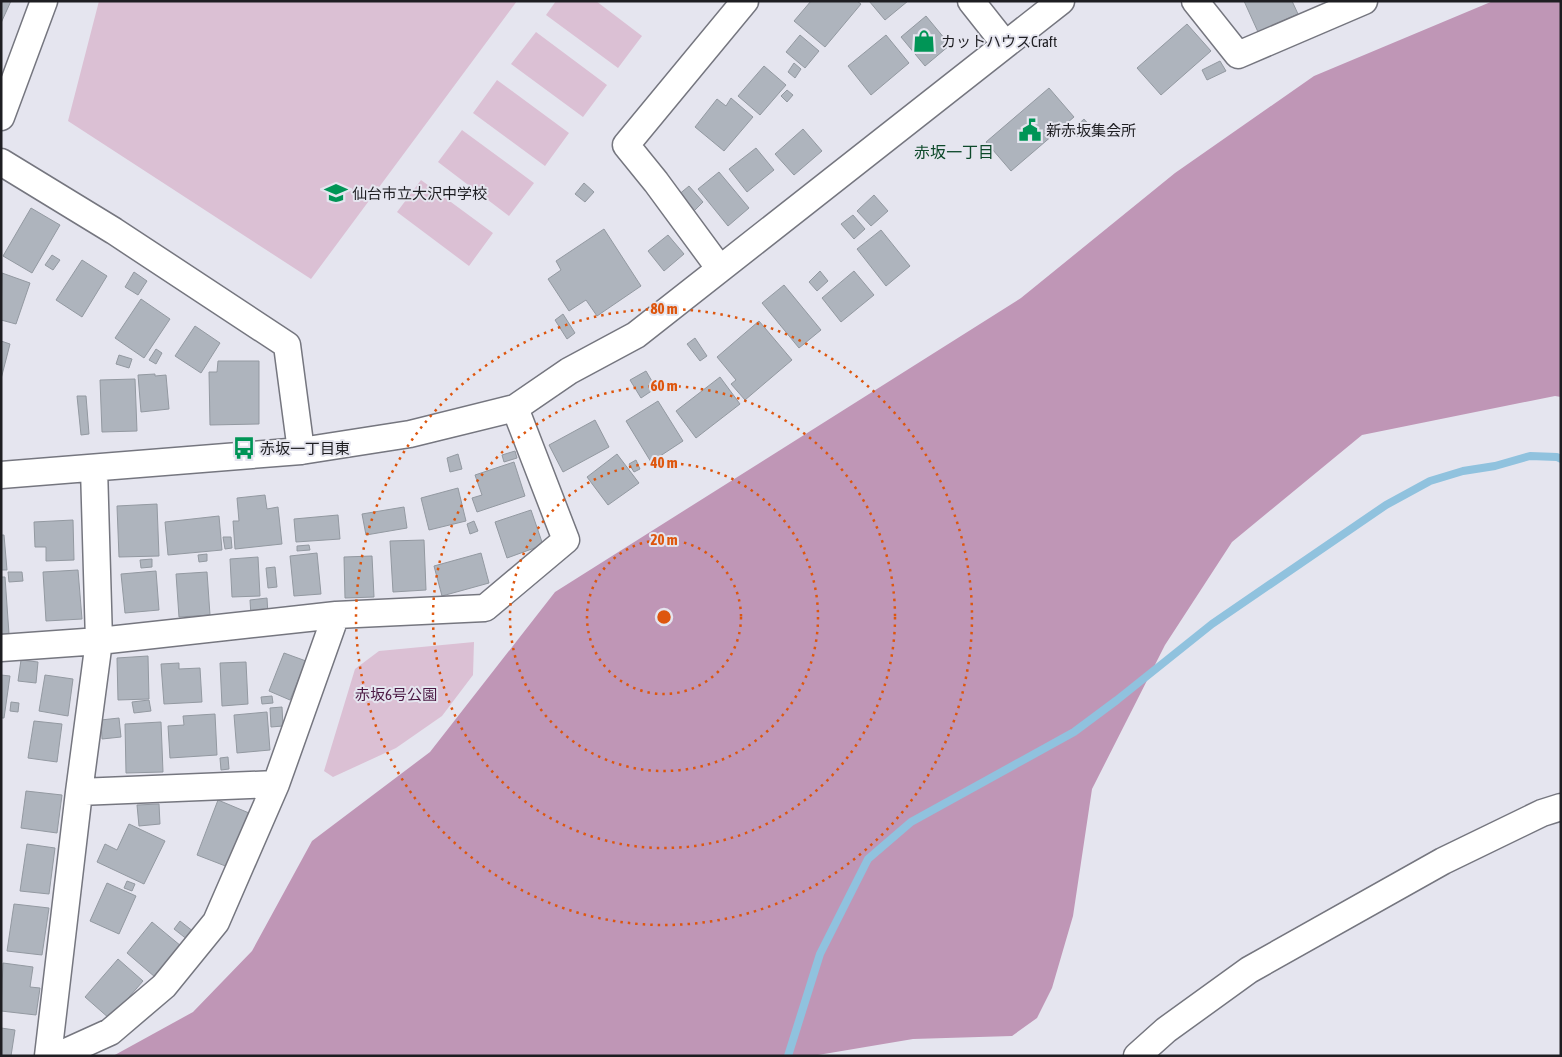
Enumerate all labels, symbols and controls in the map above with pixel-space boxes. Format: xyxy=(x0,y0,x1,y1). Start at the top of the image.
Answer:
shop icon: カットハウスCraft xyxy=(911,28,937,54)
place label: カットハウスCraft xyxy=(941,33,1057,50)
public building icon: 新赤坂集会所 xyxy=(1017,117,1043,143)
place label: 新赤坂集会所 xyxy=(1046,122,1136,139)
district label: 赤坂一丁目 xyxy=(914,143,994,161)
school or university icon: 仙台市立大沢中学校 xyxy=(323,180,349,206)
place label: 仙台市立大沢中学校 xyxy=(352,185,487,202)
text: 80 m xyxy=(651,300,678,317)
text: 60 m xyxy=(651,377,678,394)
bus stop icon: 赤坂一丁目東 xyxy=(231,435,257,461)
place label: 赤坂一丁目東 xyxy=(260,440,350,457)
text: 40 m xyxy=(650,454,678,471)
text: 20 m xyxy=(651,531,678,548)
centre of rings xyxy=(655,608,673,626)
park label: 赤坂6号公園 xyxy=(355,686,437,703)

